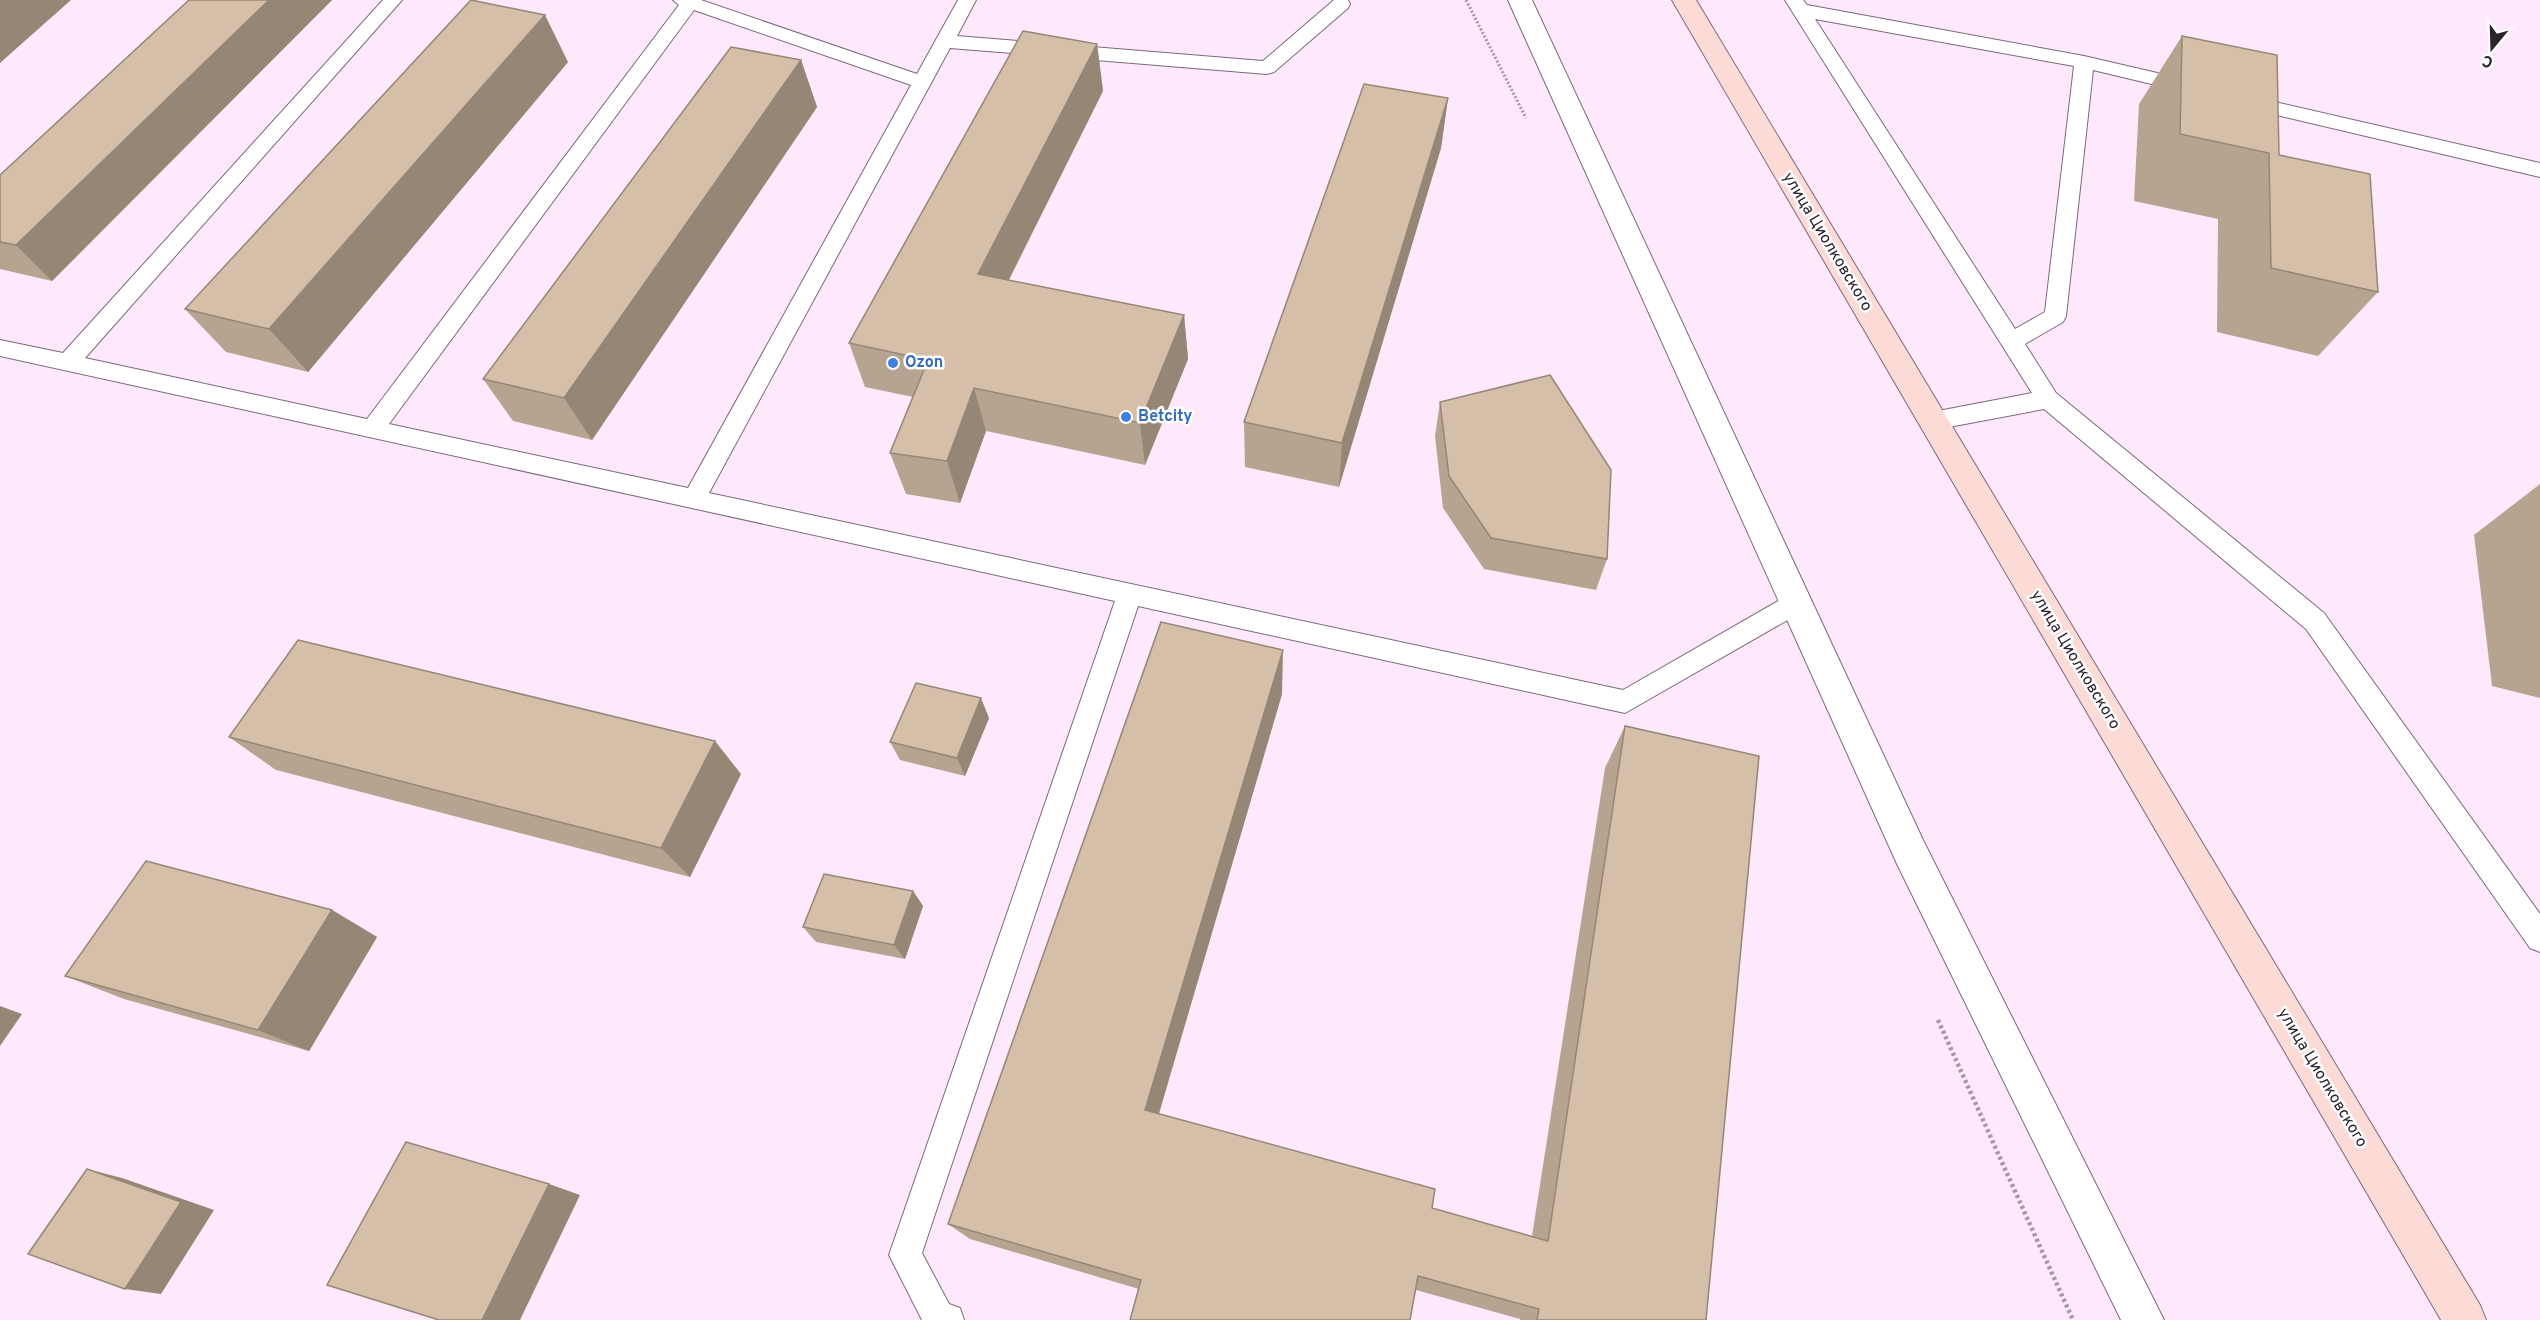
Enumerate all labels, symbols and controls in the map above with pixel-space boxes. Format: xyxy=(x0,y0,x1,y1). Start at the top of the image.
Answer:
north arrow xyxy=(2462,18,2522,78)
text: С xyxy=(2480,49,2496,71)
street label: улица Циолковского xyxy=(1778,169,1876,315)
place label: Ozon xyxy=(905,353,943,373)
marker: Ozon xyxy=(886,356,900,370)
place label: Betcity xyxy=(1138,407,1192,427)
marker: Betcity xyxy=(1119,410,1133,424)
street label: улица Циолковского xyxy=(2026,587,2124,733)
street label: улица Циолковского xyxy=(2273,1005,2371,1151)

